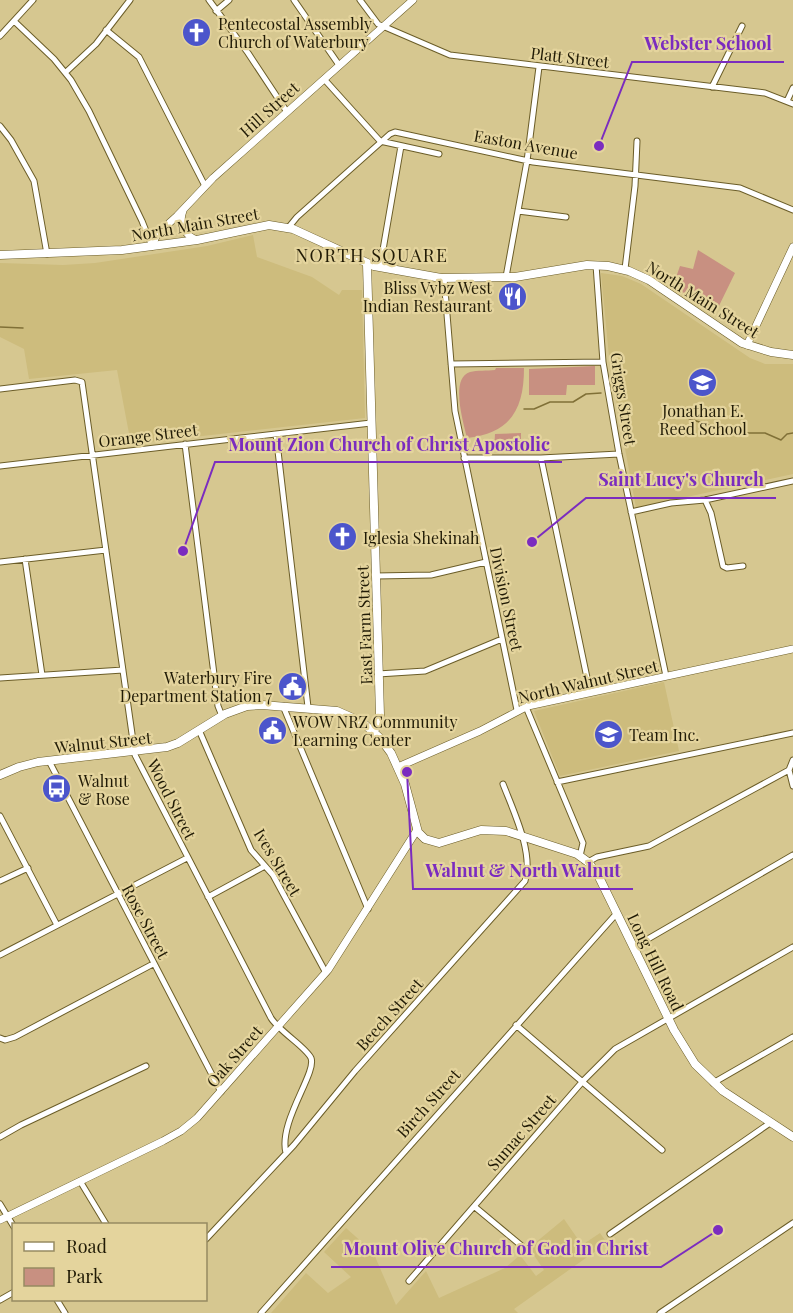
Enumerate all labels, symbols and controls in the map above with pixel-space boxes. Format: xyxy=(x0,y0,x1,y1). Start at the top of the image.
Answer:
place label: Pentecostal Assembly Church of Waterbury xyxy=(218,13,372,52)
church icon: Pentecostal Assembly Church of Waterbury xyxy=(181,16,213,48)
callout: Webster School xyxy=(632,26,784,62)
text: Webster School xyxy=(643,31,772,55)
street label: Platt Street xyxy=(529,42,611,72)
street label: Hill Street xyxy=(235,77,303,141)
street label: Easton Avenue xyxy=(472,125,580,163)
street label: North Main Street xyxy=(130,202,261,246)
district label: NORTH SQUARE xyxy=(296,243,448,267)
street label: North Main Street xyxy=(643,256,764,342)
place label: Bliss Vybz West Indian Restaurant xyxy=(363,277,492,316)
restaurant icon: Bliss Vybz West Indian Restaurant xyxy=(497,280,529,312)
street label: Griggs Street xyxy=(606,351,642,447)
school or university icon: Jonathan E. Reed School xyxy=(687,366,719,398)
place label: Jonathan E. Reed School xyxy=(659,400,747,439)
street label: Orange Street xyxy=(97,418,199,451)
callout: Mount Zion Church of Christ Apostolic xyxy=(215,426,562,462)
text: Mount Zion Church of Christ Apostolic xyxy=(228,432,550,456)
callout: Saint Lucy's Church xyxy=(586,462,776,498)
text: Saint Lucy's Church xyxy=(598,467,764,491)
church icon: Iglesia Shekinah xyxy=(326,521,358,553)
place label: Iglesia Shekinah xyxy=(363,527,480,548)
street label: Division Street xyxy=(486,545,528,653)
street label: East Farm Street xyxy=(351,565,377,685)
street label: North Walnut Street xyxy=(516,655,660,707)
place label: Waterbury Fire Department Station 7 xyxy=(120,667,272,706)
public building icon: Waterbury Fire Department Station 7 xyxy=(277,670,309,702)
place label: WOW NRZ Community Learning Center xyxy=(292,711,457,750)
public building icon: WOW NRZ Community Learning Center xyxy=(256,714,288,746)
school or university icon: Team Inc. xyxy=(592,718,624,750)
place label: Team Inc. xyxy=(629,724,699,745)
street label: Walnut Street xyxy=(52,726,153,758)
street label: Wood Street xyxy=(142,755,201,843)
place label: Walnut & Rose xyxy=(77,770,130,809)
bus stop icon: Walnut & Rose xyxy=(41,773,73,805)
street label: Ives Street xyxy=(250,824,307,900)
callout: Walnut & North Walnut xyxy=(413,853,633,889)
text: Walnut & North Walnut xyxy=(424,858,621,882)
street label: Rose Street xyxy=(118,880,175,962)
street label: Long Hill Road xyxy=(623,910,689,1014)
street label: Beech Street xyxy=(351,973,427,1055)
street label: Oak Street xyxy=(201,1020,267,1091)
street label: Birch Street xyxy=(392,1064,465,1142)
street label: Sumac Street xyxy=(482,1089,560,1175)
legend xyxy=(12,1223,207,1301)
callout: Mount Olive Church of God in Christ xyxy=(331,1231,661,1267)
text: Road xyxy=(66,1234,107,1258)
text: Mount Olive Church of God in Christ xyxy=(343,1236,649,1260)
text: Park xyxy=(66,1264,103,1288)

